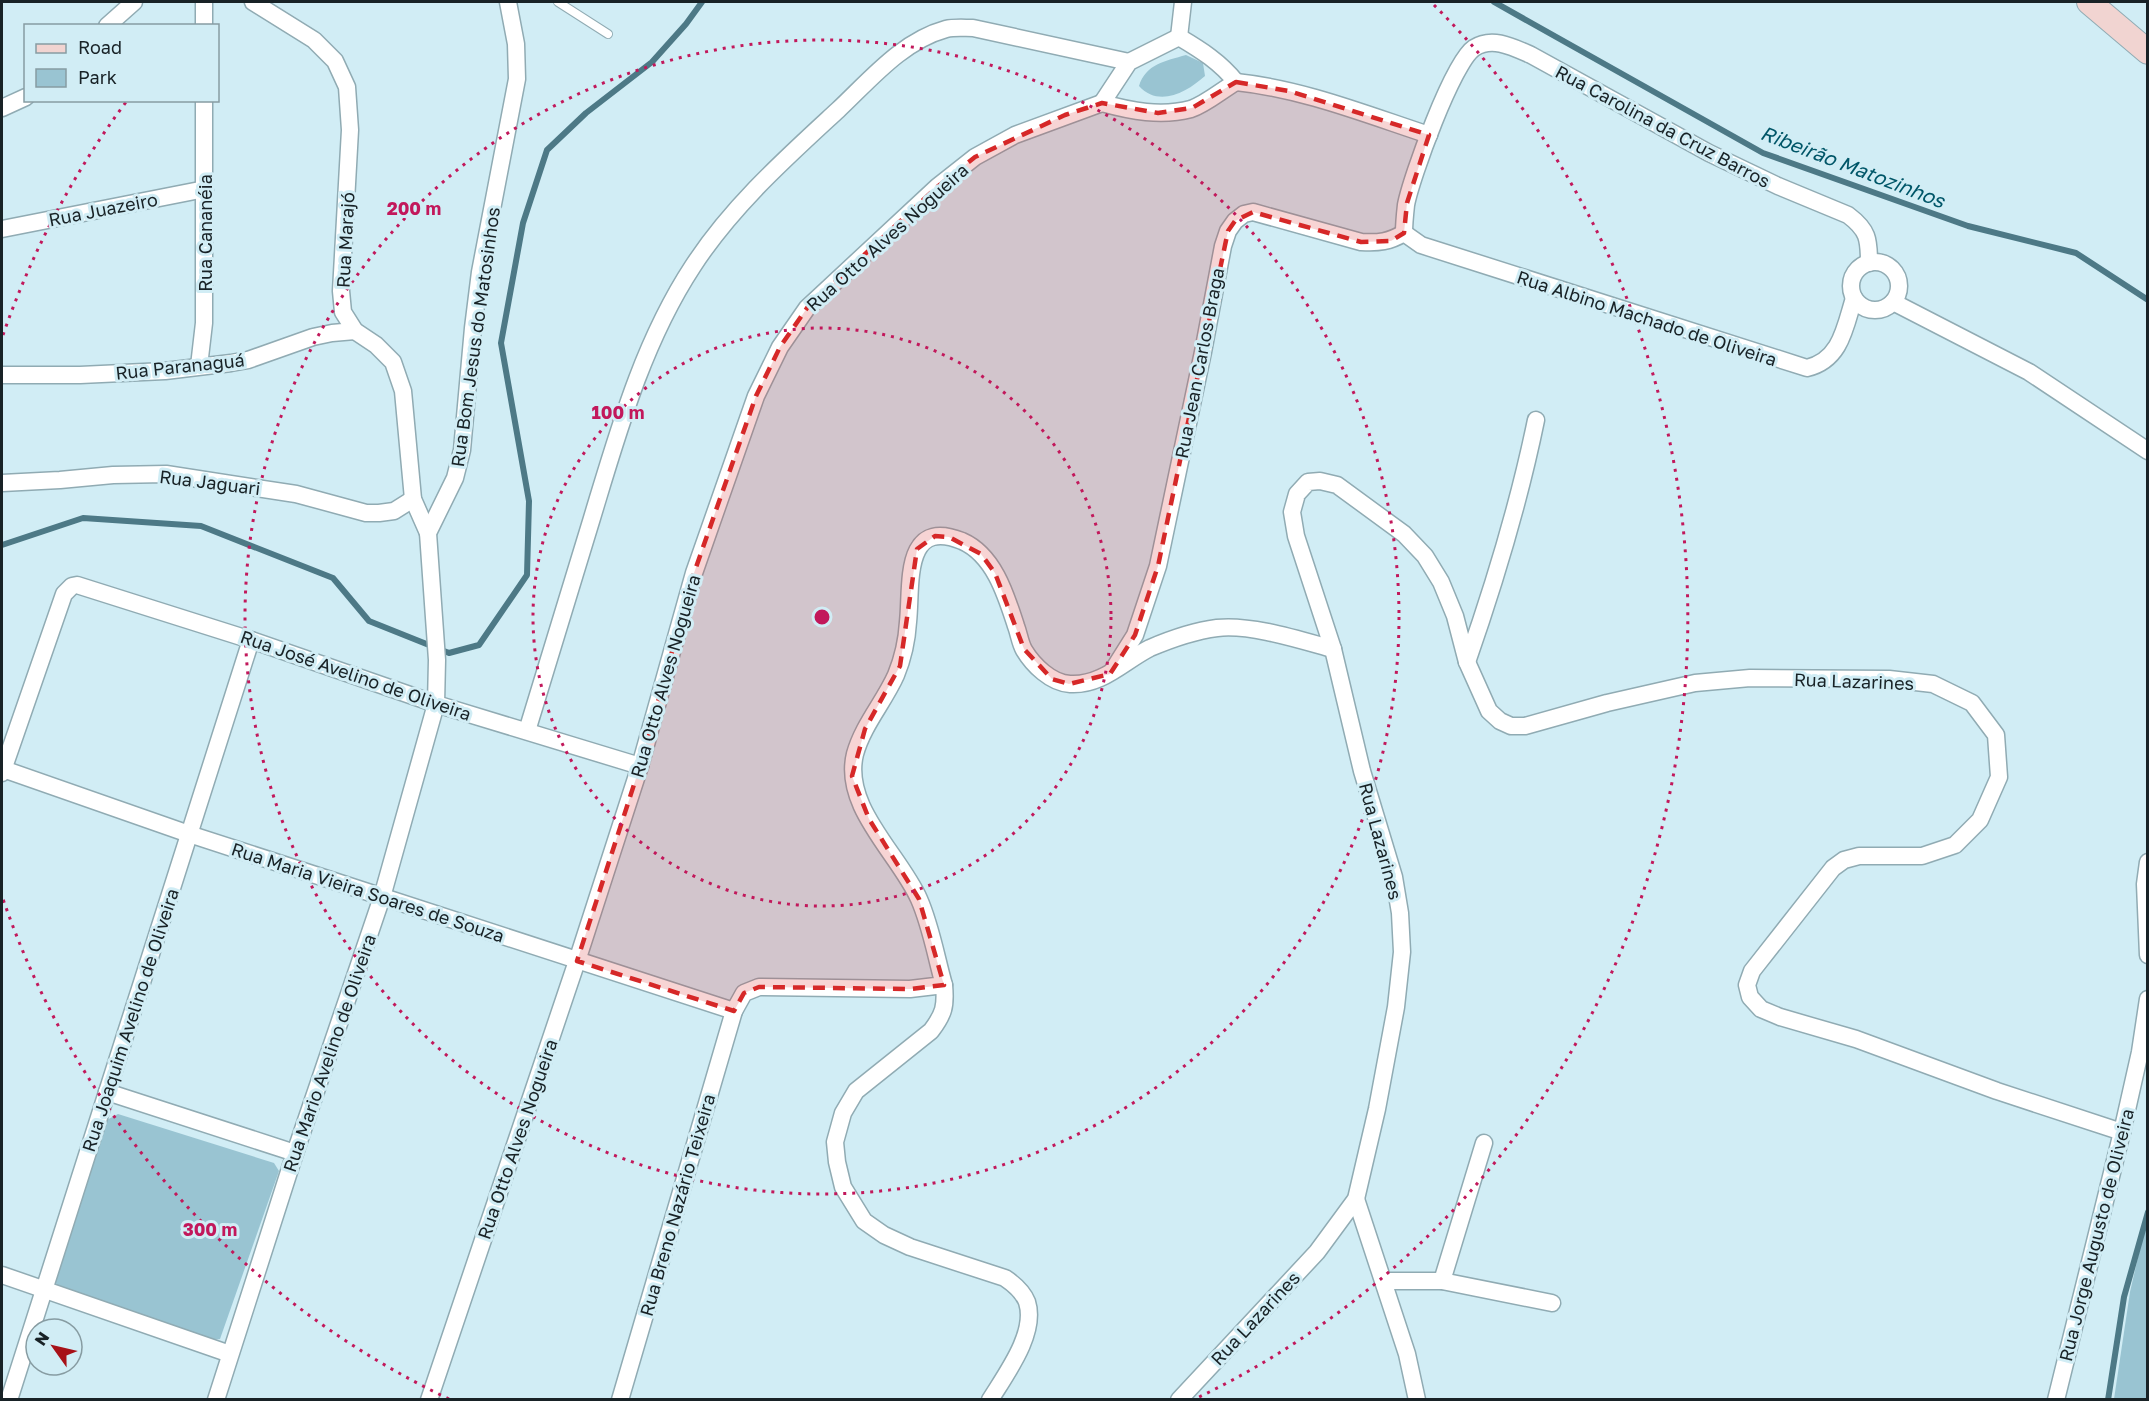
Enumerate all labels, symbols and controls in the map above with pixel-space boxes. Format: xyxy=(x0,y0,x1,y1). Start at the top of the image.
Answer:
legend xyxy=(24,24,219,102)
text: Road xyxy=(78,36,122,58)
street label: Rua Carolina da Cruz Barros xyxy=(1552,60,1774,192)
text: Park xyxy=(78,66,117,88)
water label: Ribeirão Matozinhos xyxy=(1758,120,1950,213)
street label: Rua Otto Alves Nogueira xyxy=(801,158,973,316)
street label: Rua Cananéia xyxy=(194,174,216,292)
street label: Rua Juazeiro xyxy=(47,188,159,230)
street label: Rua Marajó xyxy=(332,192,358,288)
text: 200 m xyxy=(387,197,441,219)
street label: Rua Bom Jesus do Matosinhos xyxy=(446,206,504,468)
street label: Rua Albino Machado de Oliveira xyxy=(1514,265,1780,371)
street label: Rua Jean Carlos Braga xyxy=(1170,266,1228,460)
street label: Rua Paranaguá xyxy=(114,348,246,384)
text: 100 m xyxy=(592,401,644,423)
street label: Rua Jaguari xyxy=(158,465,262,499)
street label: Rua Otto Alves Nogueira xyxy=(625,572,705,780)
centre of rings xyxy=(812,607,832,627)
street label: Rua José Avelino de Oliveira xyxy=(238,625,474,725)
street label: Rua Lazarines xyxy=(1794,668,1914,694)
street label: Rua Lazarines xyxy=(1355,780,1407,902)
street label: Rua Maria Vieira Soares de Souza xyxy=(229,837,507,947)
street label: Rua Joaquim Avelino de Oliveira xyxy=(77,886,183,1154)
street label: Rua Mario Avelino de Oliveira xyxy=(278,931,380,1175)
street label: Rua Otto Alves Nogueira xyxy=(472,1036,562,1242)
street label: Rua Breno Nazário Teixeira xyxy=(635,1091,719,1319)
street label: Rua Jorge Augusto de Oliveira xyxy=(2054,1106,2138,1364)
text: 300 m xyxy=(183,1218,237,1240)
street label: Rua Lazarines xyxy=(1206,1267,1304,1369)
north arrow xyxy=(24,1317,84,1377)
text: N xyxy=(30,1328,53,1349)

